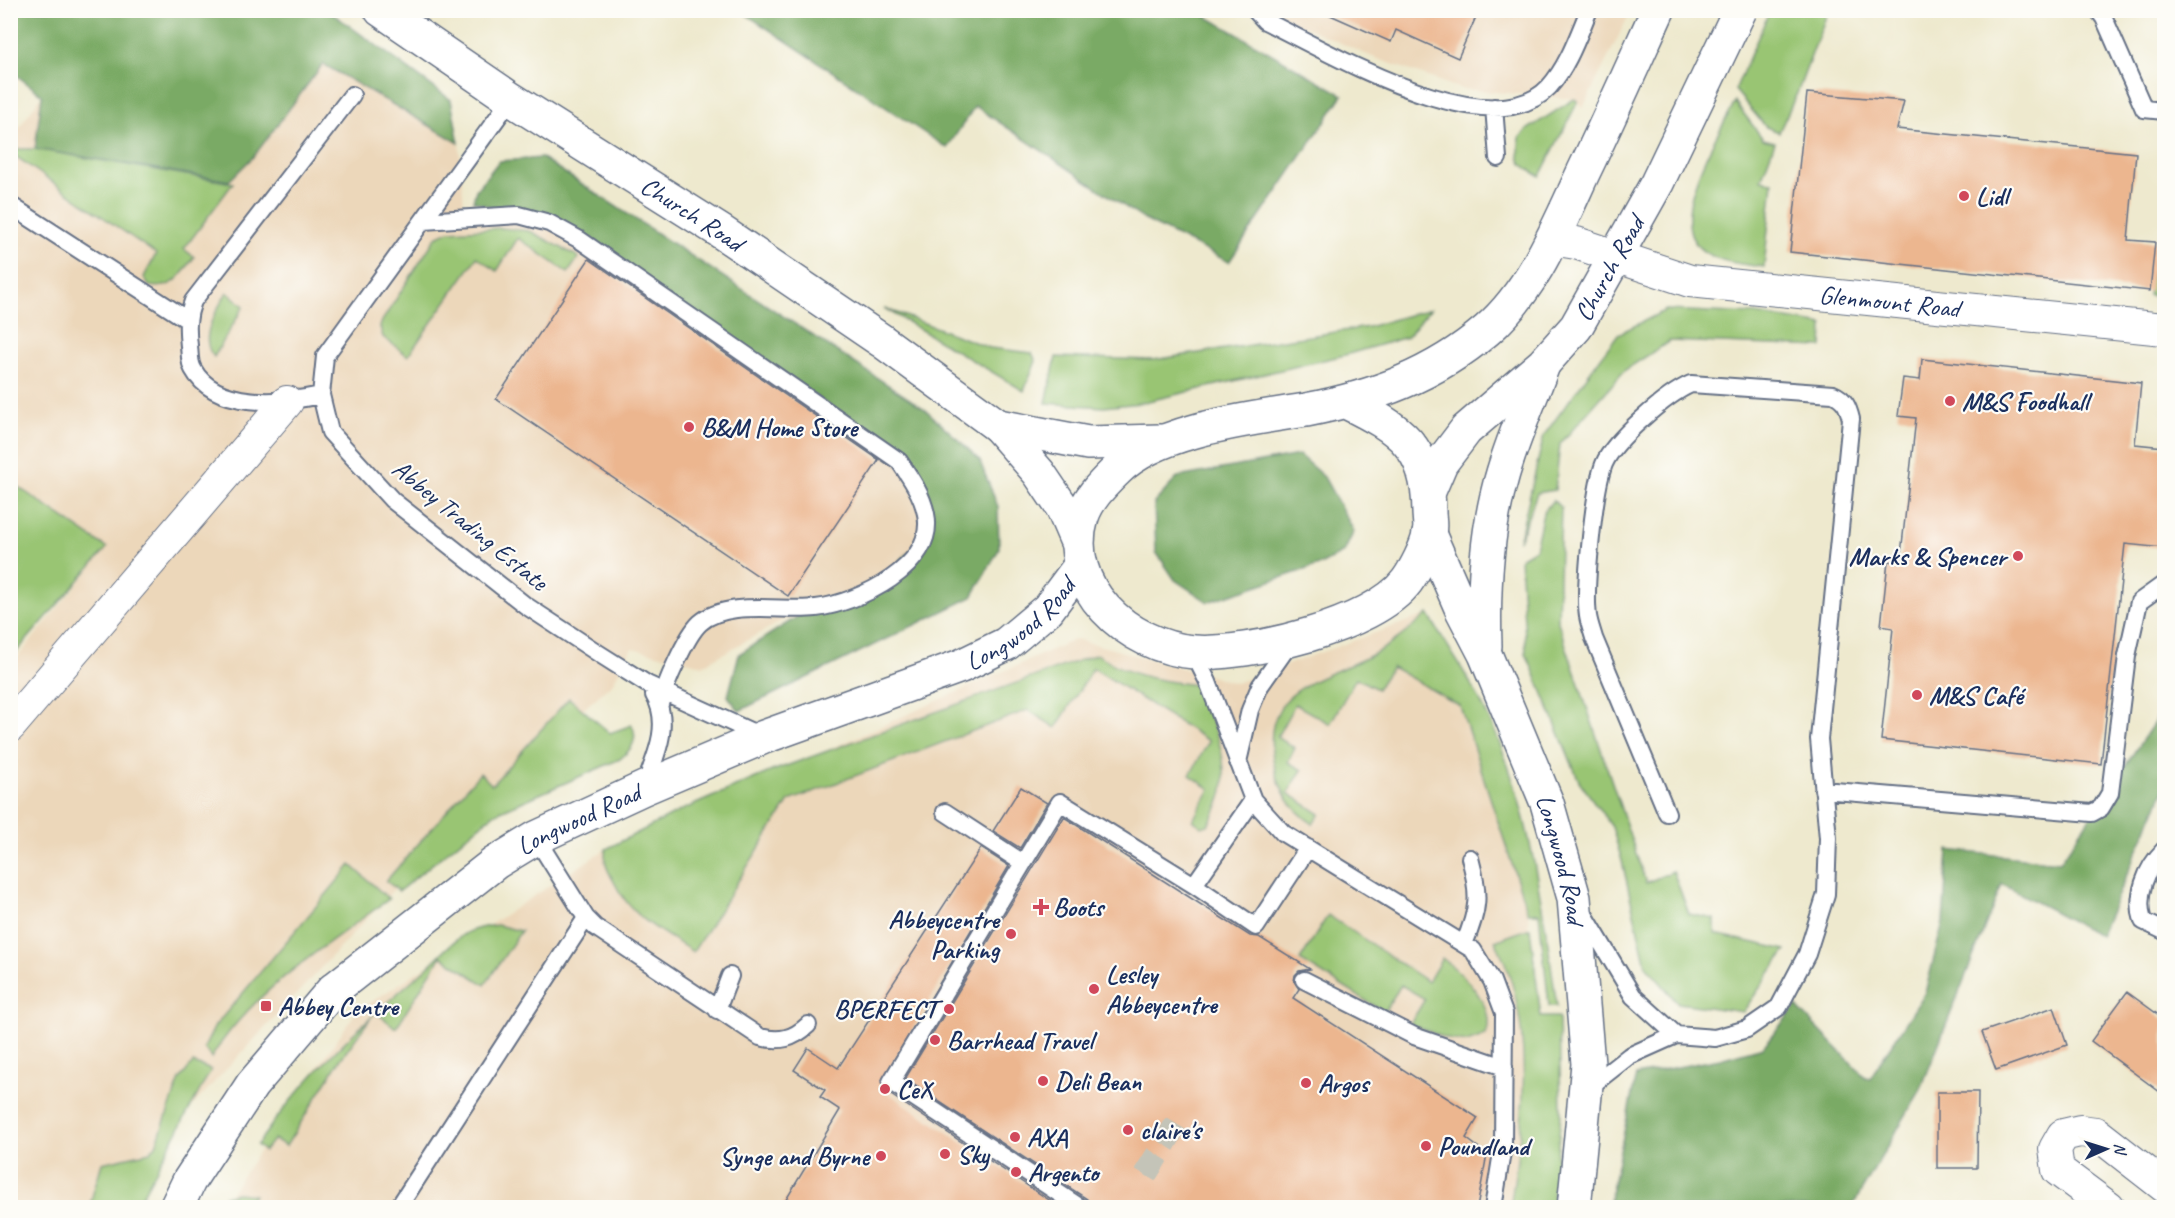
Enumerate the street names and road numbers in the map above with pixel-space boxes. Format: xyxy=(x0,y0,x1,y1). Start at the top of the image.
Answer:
street label: Church Road xyxy=(635,169,753,261)
street label: Church Road xyxy=(1566,207,1653,327)
street label: Glenmount Road xyxy=(1818,278,1965,325)
street label: Abbey Trading Estate xyxy=(385,452,556,599)
street label: Longwood Road xyxy=(960,568,1085,678)
street label: Longwood Road xyxy=(510,774,649,863)
street label: Longwood Road xyxy=(1529,789,1593,929)

